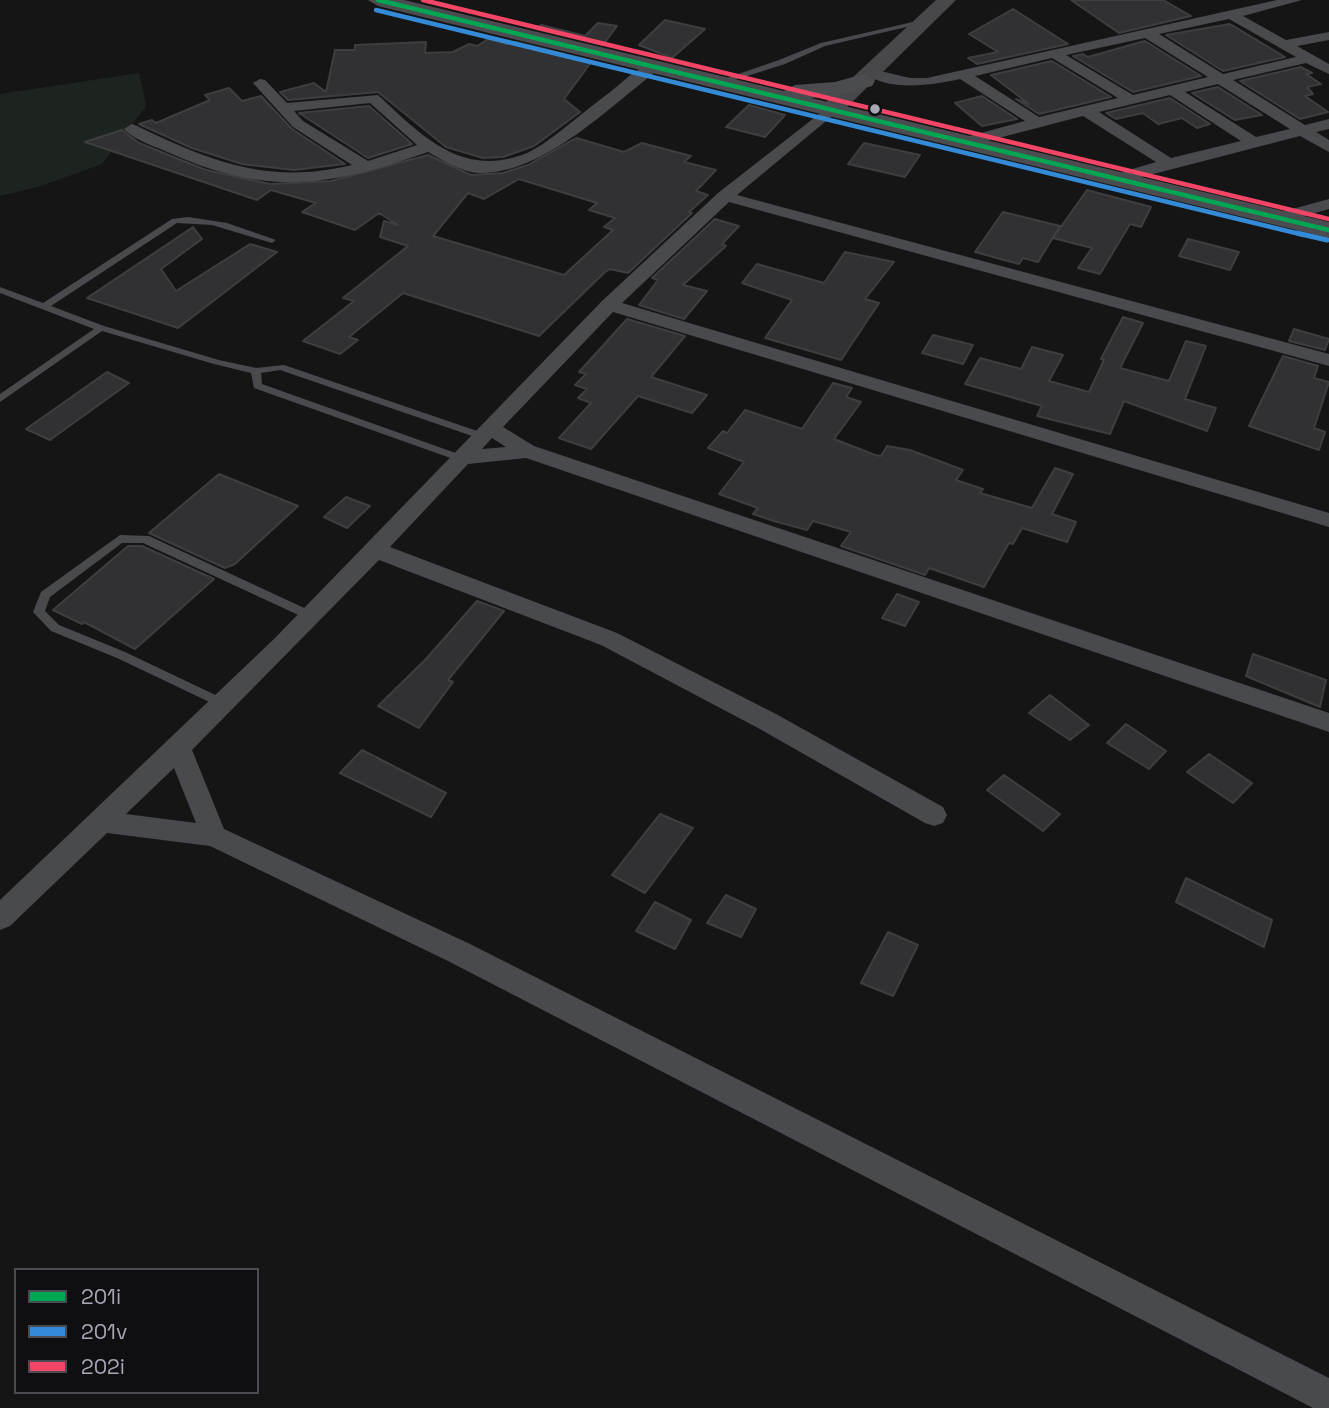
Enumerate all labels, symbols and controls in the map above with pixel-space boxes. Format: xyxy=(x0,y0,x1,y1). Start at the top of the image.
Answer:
unlabelled marker xyxy=(868,102,882,116)
legend xyxy=(14,1268,259,1394)
text: 201i xyxy=(81,1283,121,1310)
text: 201v xyxy=(81,1318,127,1345)
text: 202i xyxy=(81,1353,125,1380)

